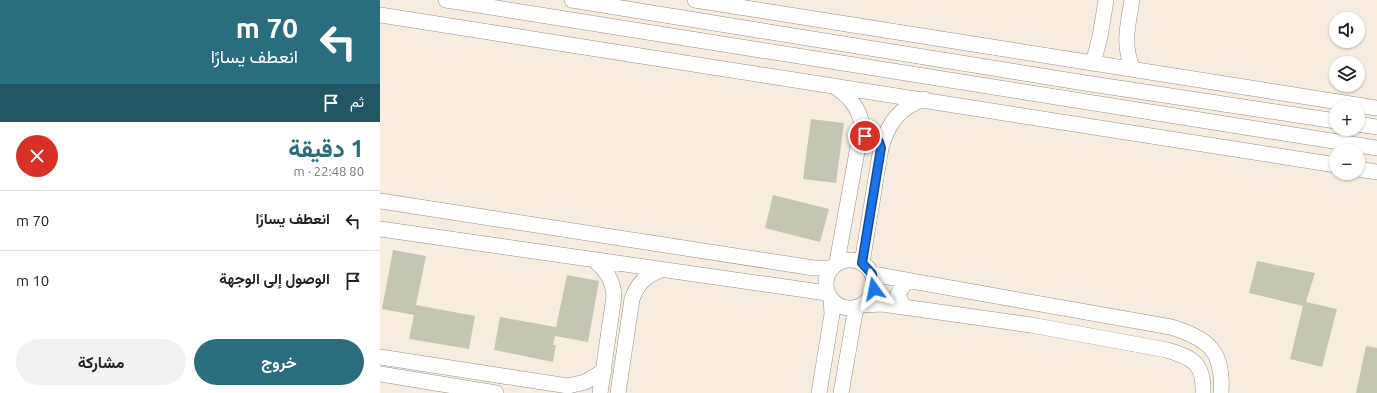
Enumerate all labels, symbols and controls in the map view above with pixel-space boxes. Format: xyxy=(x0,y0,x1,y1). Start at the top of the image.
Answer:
text: 70 m xyxy=(236,12,298,43)
map controls xyxy=(1329,12,1365,180)
button: sound xyxy=(1329,12,1365,48)
icon: left xyxy=(312,16,364,68)
text: انعطف يسارًا xyxy=(211,46,298,66)
button: layers xyxy=(1329,56,1365,92)
icon: arrive xyxy=(320,92,342,114)
text: ثم xyxy=(350,93,364,110)
button: + xyxy=(1329,100,1365,136)
pin xyxy=(848,119,882,153)
icon: arrive xyxy=(854,125,876,147)
button: close xyxy=(16,135,58,177)
text: 1 دقيقة xyxy=(288,135,364,162)
button: − xyxy=(1329,144,1365,180)
text: 80 m · 22:48 xyxy=(293,164,364,178)
text: انعطف يسارًا xyxy=(255,210,330,227)
icon: left xyxy=(342,210,364,232)
text: 70 m xyxy=(16,212,49,229)
position arrow xyxy=(853,268,895,310)
text: الوصول إلى الوجهة xyxy=(219,270,330,287)
icon: arrive xyxy=(342,270,364,292)
text: 10 m xyxy=(16,272,49,289)
button: مشاركة xyxy=(16,339,186,385)
button: خروج xyxy=(194,339,364,385)

